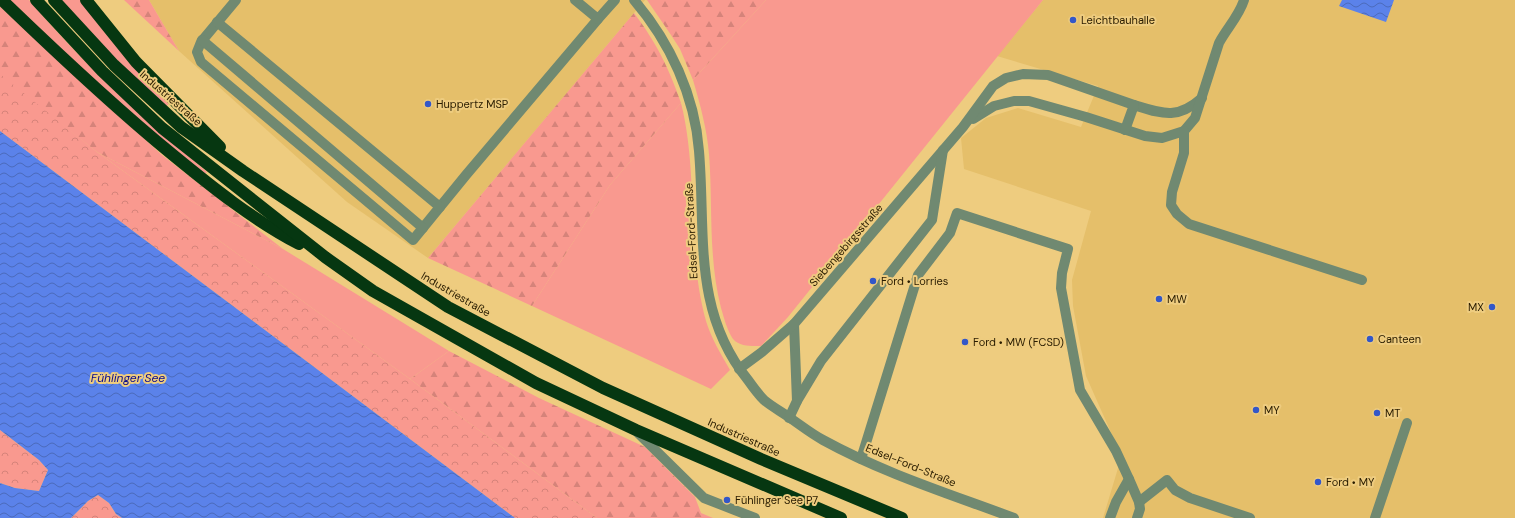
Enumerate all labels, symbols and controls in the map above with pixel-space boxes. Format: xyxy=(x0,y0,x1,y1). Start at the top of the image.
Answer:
place label: Leichtbauhalle xyxy=(1081,13,1155,27)
marker: Leichtbauhalle xyxy=(1068,15,1078,25)
street label: Industriestraße xyxy=(137,67,205,129)
place label: Huppertz MSP xyxy=(436,97,508,111)
marker: Huppertz MSP xyxy=(423,99,433,109)
street label: Edsel-Ford-Straße xyxy=(681,183,701,279)
street label: Siebengebirgsstraße xyxy=(806,201,886,289)
street label: Industriestraße xyxy=(419,269,493,319)
place label: Ford • Lorries xyxy=(881,274,948,288)
marker: Ford • Lorries xyxy=(868,276,878,286)
place label: MW xyxy=(1167,292,1187,306)
marker: MW xyxy=(1154,294,1164,304)
place label: MX xyxy=(1468,300,1484,314)
marker: MX xyxy=(1487,302,1497,312)
place label: Canteen xyxy=(1378,332,1421,346)
marker: Canteen xyxy=(1365,334,1375,344)
place label: Ford • MW (FCSD) xyxy=(973,335,1064,349)
marker: Ford • MW (FCSD) xyxy=(960,337,970,347)
water label: Fühlinger See xyxy=(91,370,165,386)
place label: MY xyxy=(1264,403,1280,417)
marker: MY xyxy=(1251,405,1261,415)
place label: MT xyxy=(1385,406,1400,420)
marker: MT xyxy=(1372,408,1382,418)
street label: Industriestraße xyxy=(706,415,782,459)
street label: Edsel-Ford-Straße xyxy=(864,440,958,490)
place label: Ford • MY xyxy=(1326,475,1375,489)
marker: Ford • MY xyxy=(1313,477,1323,487)
place label: Fühlinger See P7 xyxy=(735,493,818,507)
marker: Fühlinger See P7 xyxy=(722,495,732,505)

